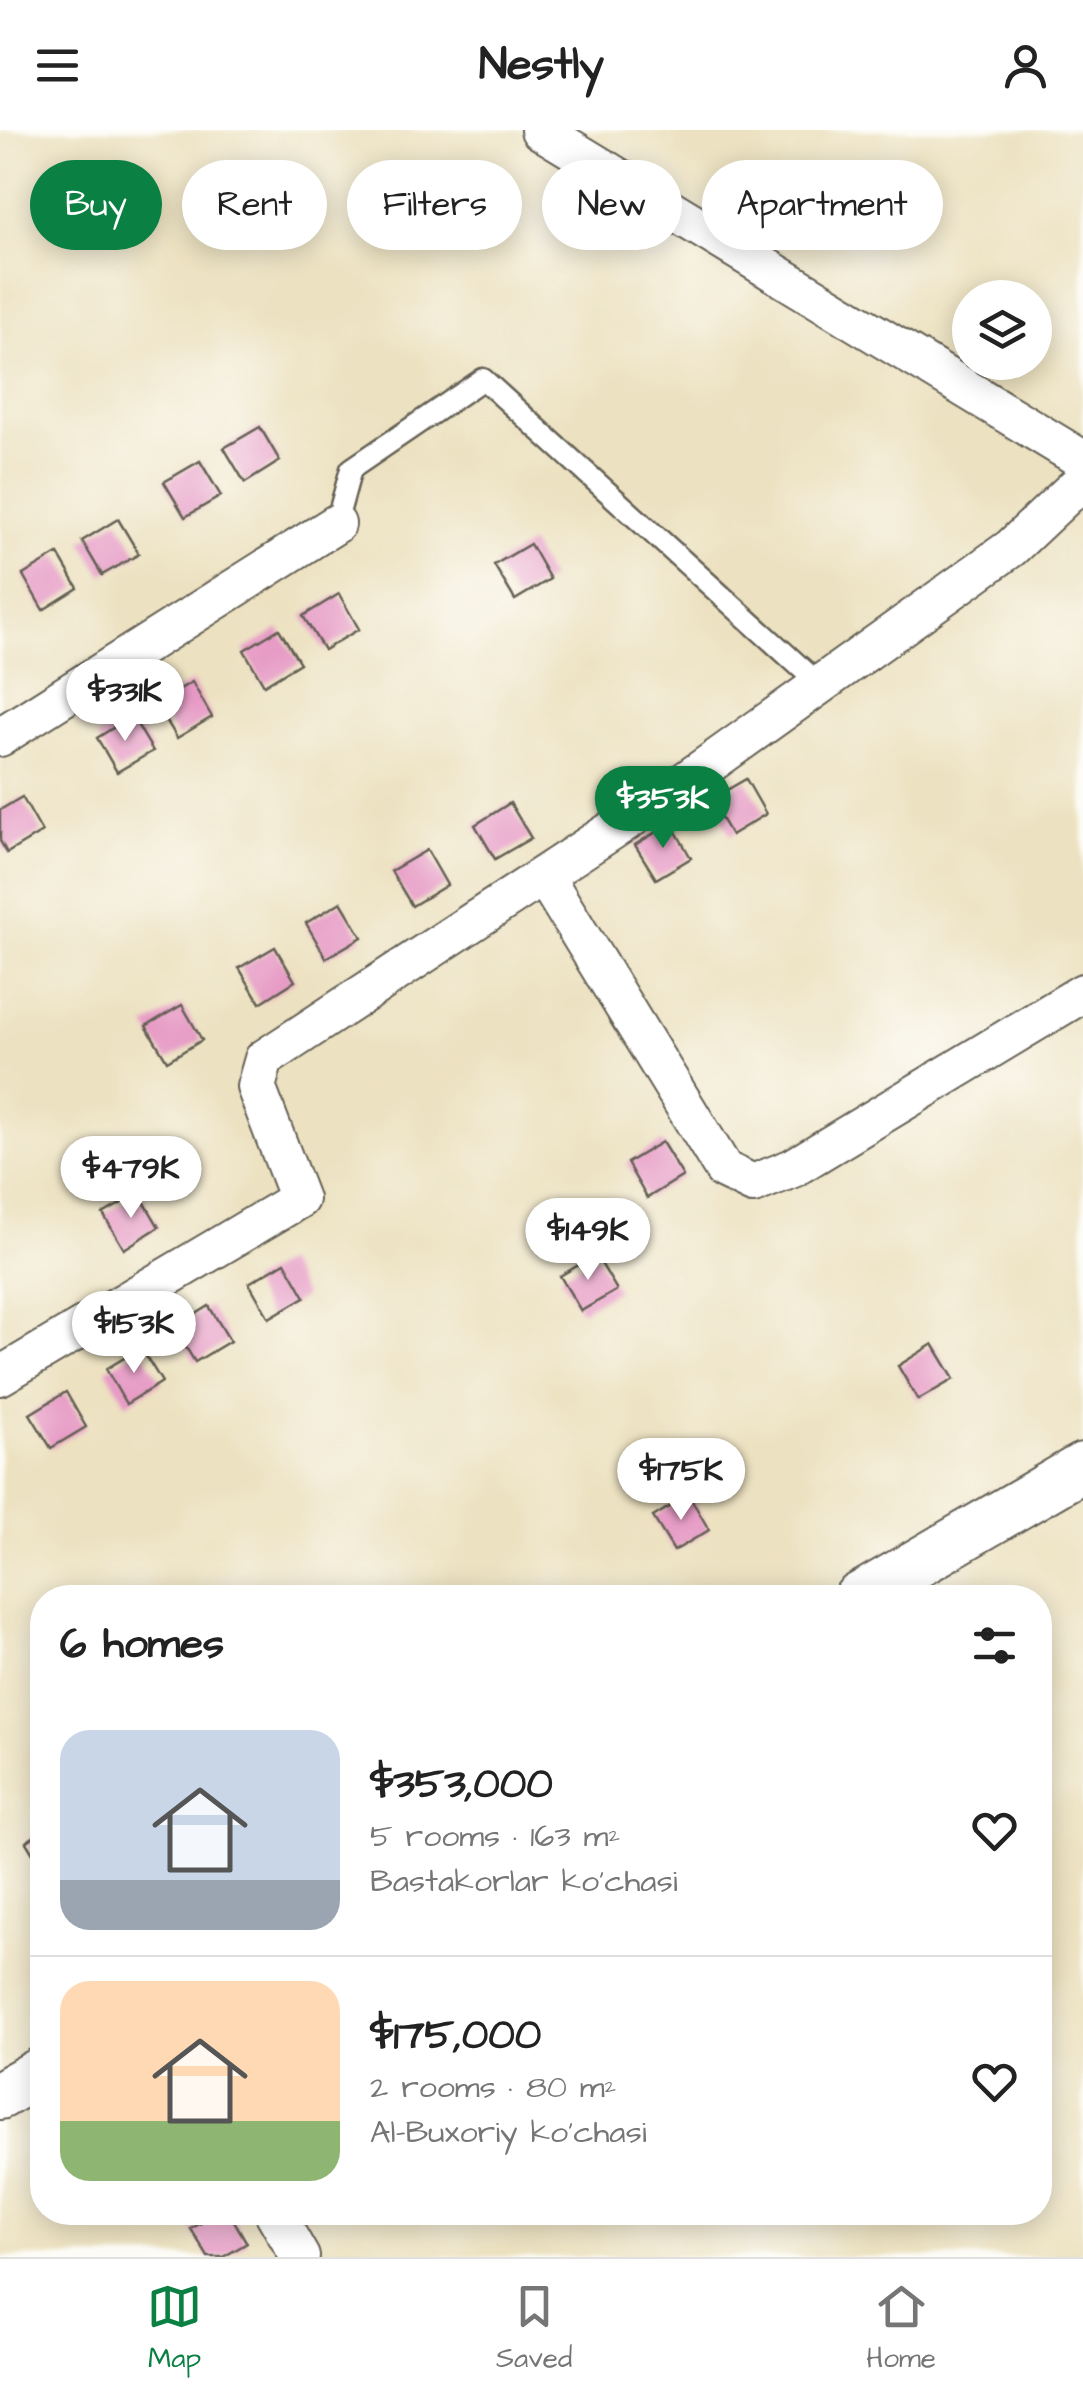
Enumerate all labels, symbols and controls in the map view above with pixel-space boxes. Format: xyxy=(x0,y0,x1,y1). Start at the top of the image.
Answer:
text: Nestly xyxy=(479,34,604,96)
icon: menu xyxy=(30,38,85,93)
icon: person xyxy=(998,38,1053,93)
chip: Buy xyxy=(30,160,162,250)
chip: Rent xyxy=(182,160,327,250)
chip: Filters xyxy=(347,160,522,250)
chip: New xyxy=(542,160,682,250)
chip: Apartment xyxy=(702,160,943,250)
map controls xyxy=(952,280,1052,380)
button: layers xyxy=(952,280,1052,380)
pin: $331K xyxy=(55,659,195,744)
text: $331K xyxy=(88,669,162,714)
pin: $353K xyxy=(593,766,733,851)
text: $353K xyxy=(617,776,709,821)
pin: $479K xyxy=(61,1136,201,1221)
text: $479K xyxy=(83,1146,179,1191)
pin: $149K xyxy=(518,1198,658,1283)
text: $149K xyxy=(547,1208,629,1253)
pin: $153K xyxy=(64,1291,204,1376)
text: $153K xyxy=(94,1301,174,1346)
pin: $175K xyxy=(611,1438,751,1523)
text: $175K xyxy=(639,1448,723,1493)
text: 6 homes xyxy=(60,1616,224,1674)
icon: filters xyxy=(967,1618,1022,1673)
text: $353,000 xyxy=(370,1756,553,1814)
icon: home xyxy=(140,1770,260,1890)
icon: heart xyxy=(967,1803,1022,1858)
text: 5 rooms · 163 m² xyxy=(370,1814,620,1859)
text: Bastakorlar ko'chasi xyxy=(370,1859,678,1904)
text: $175,000 xyxy=(370,2007,541,2065)
icon: home xyxy=(140,2021,260,2141)
icon: heart xyxy=(967,2054,1022,2109)
text: 2 rooms · 80 m² xyxy=(370,2065,617,2110)
text: Al-Buxoriy ko'chasi xyxy=(370,2110,647,2155)
tab: Map xyxy=(147,2279,202,2378)
tab: Saved xyxy=(496,2279,572,2378)
tab: Home xyxy=(866,2279,936,2378)

